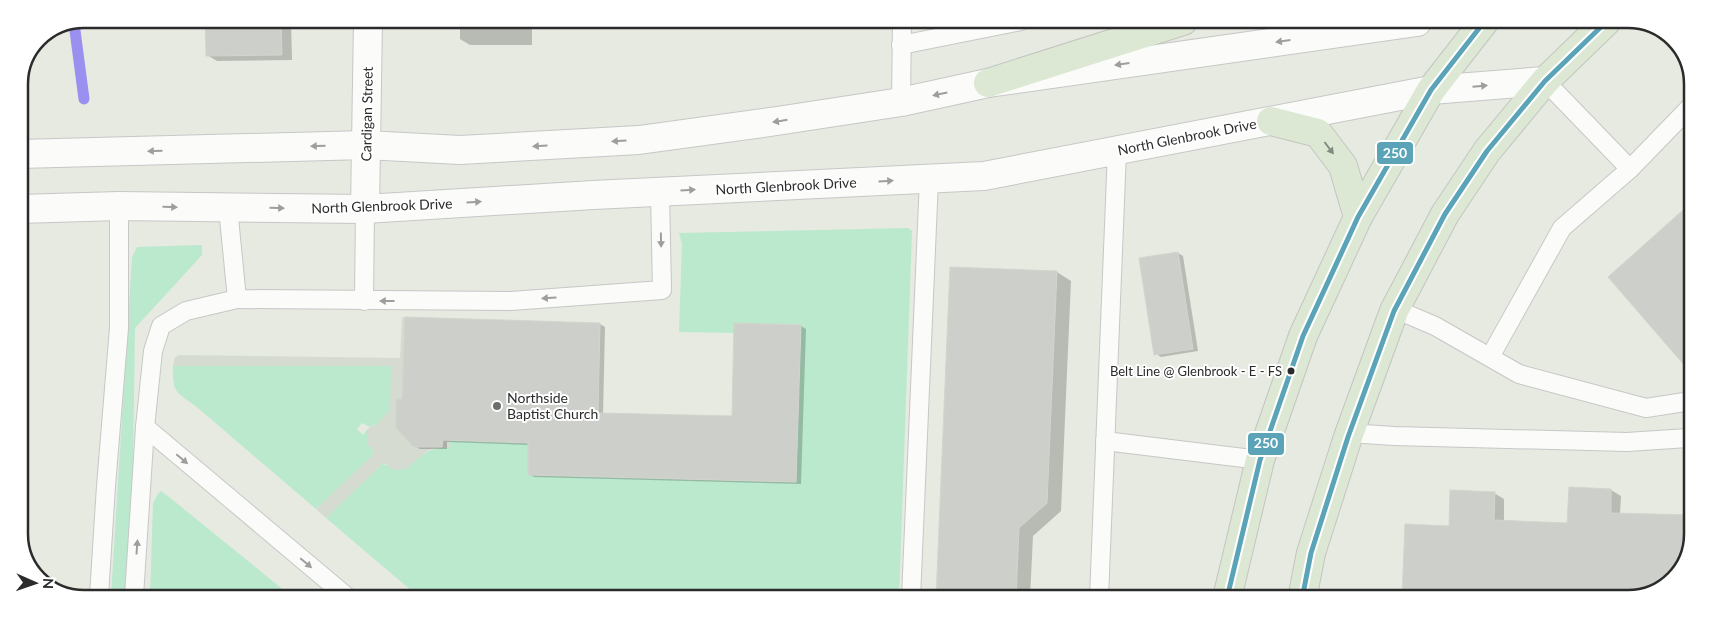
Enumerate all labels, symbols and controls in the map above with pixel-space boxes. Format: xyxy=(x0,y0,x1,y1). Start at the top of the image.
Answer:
one-way arrow xyxy=(1274,37,1290,45)
one-way arrow xyxy=(1113,60,1129,68)
street label: Cardigan Street xyxy=(357,66,376,162)
one-way arrow xyxy=(1472,82,1488,90)
one-way arrow xyxy=(932,90,948,98)
street label: North Glenbrook Drive xyxy=(1116,115,1258,158)
one-way arrow xyxy=(772,117,788,125)
one-way arrow xyxy=(611,138,627,146)
one-way arrow xyxy=(1323,141,1334,154)
line badge: 250 xyxy=(1376,141,1414,165)
one-way arrow xyxy=(309,143,325,151)
one-way arrow xyxy=(532,143,548,151)
text: 250 xyxy=(1383,144,1407,161)
one-way arrow xyxy=(147,147,163,155)
street label: North Glenbrook Drive xyxy=(715,173,857,198)
one-way arrow xyxy=(878,176,894,184)
one-way arrow xyxy=(681,186,697,194)
street label: North Glenbrook Drive xyxy=(311,195,453,216)
one-way arrow xyxy=(466,198,482,206)
one-way arrow xyxy=(162,203,178,211)
one-way arrow xyxy=(269,204,285,212)
one-way arrow xyxy=(657,233,665,249)
one-way arrow xyxy=(541,295,557,303)
one-way arrow xyxy=(379,297,395,305)
place label: Belt Line @ Glenbrook - E - FS xyxy=(1110,363,1282,379)
marker: Belt Line @ Glenbrook - E - FS xyxy=(1286,366,1296,376)
place label: Northside Baptist Church xyxy=(507,389,598,422)
marker: Northside Baptist Church xyxy=(491,400,503,412)
line badge: 250 xyxy=(1247,432,1285,456)
text: 250 xyxy=(1254,434,1278,451)
one-way arrow xyxy=(175,453,188,464)
one-way arrow xyxy=(133,539,141,555)
north arrow xyxy=(10,558,60,608)
one-way arrow xyxy=(300,558,313,569)
text: N xyxy=(40,578,57,589)

